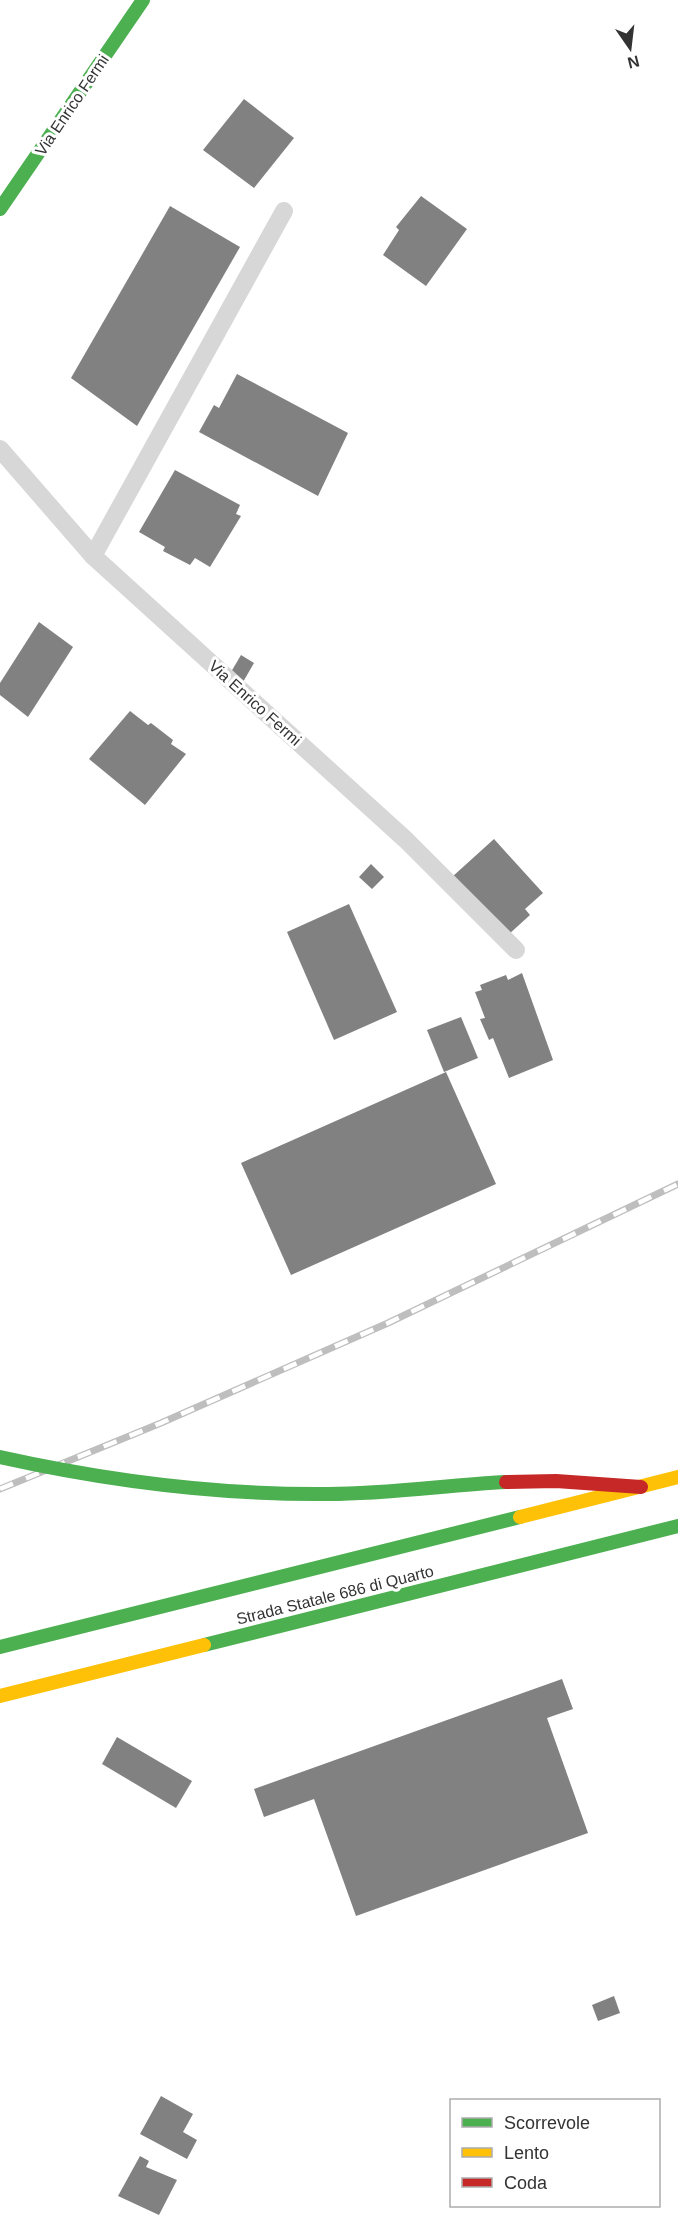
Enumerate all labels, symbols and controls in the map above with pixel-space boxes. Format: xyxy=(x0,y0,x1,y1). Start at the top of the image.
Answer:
north arrow xyxy=(600,18,660,78)
street label: Via Enrico Fermi xyxy=(32,51,112,159)
text: N xyxy=(626,52,641,72)
street label: Via Enrico Fermi xyxy=(205,657,305,749)
street label: Strada Statale 686 di Quarto xyxy=(235,1562,436,1628)
legend xyxy=(450,2099,660,2207)
text: Scorrevole xyxy=(504,2113,590,2133)
text: Lento xyxy=(504,2143,549,2163)
text: Coda xyxy=(504,2173,548,2193)

